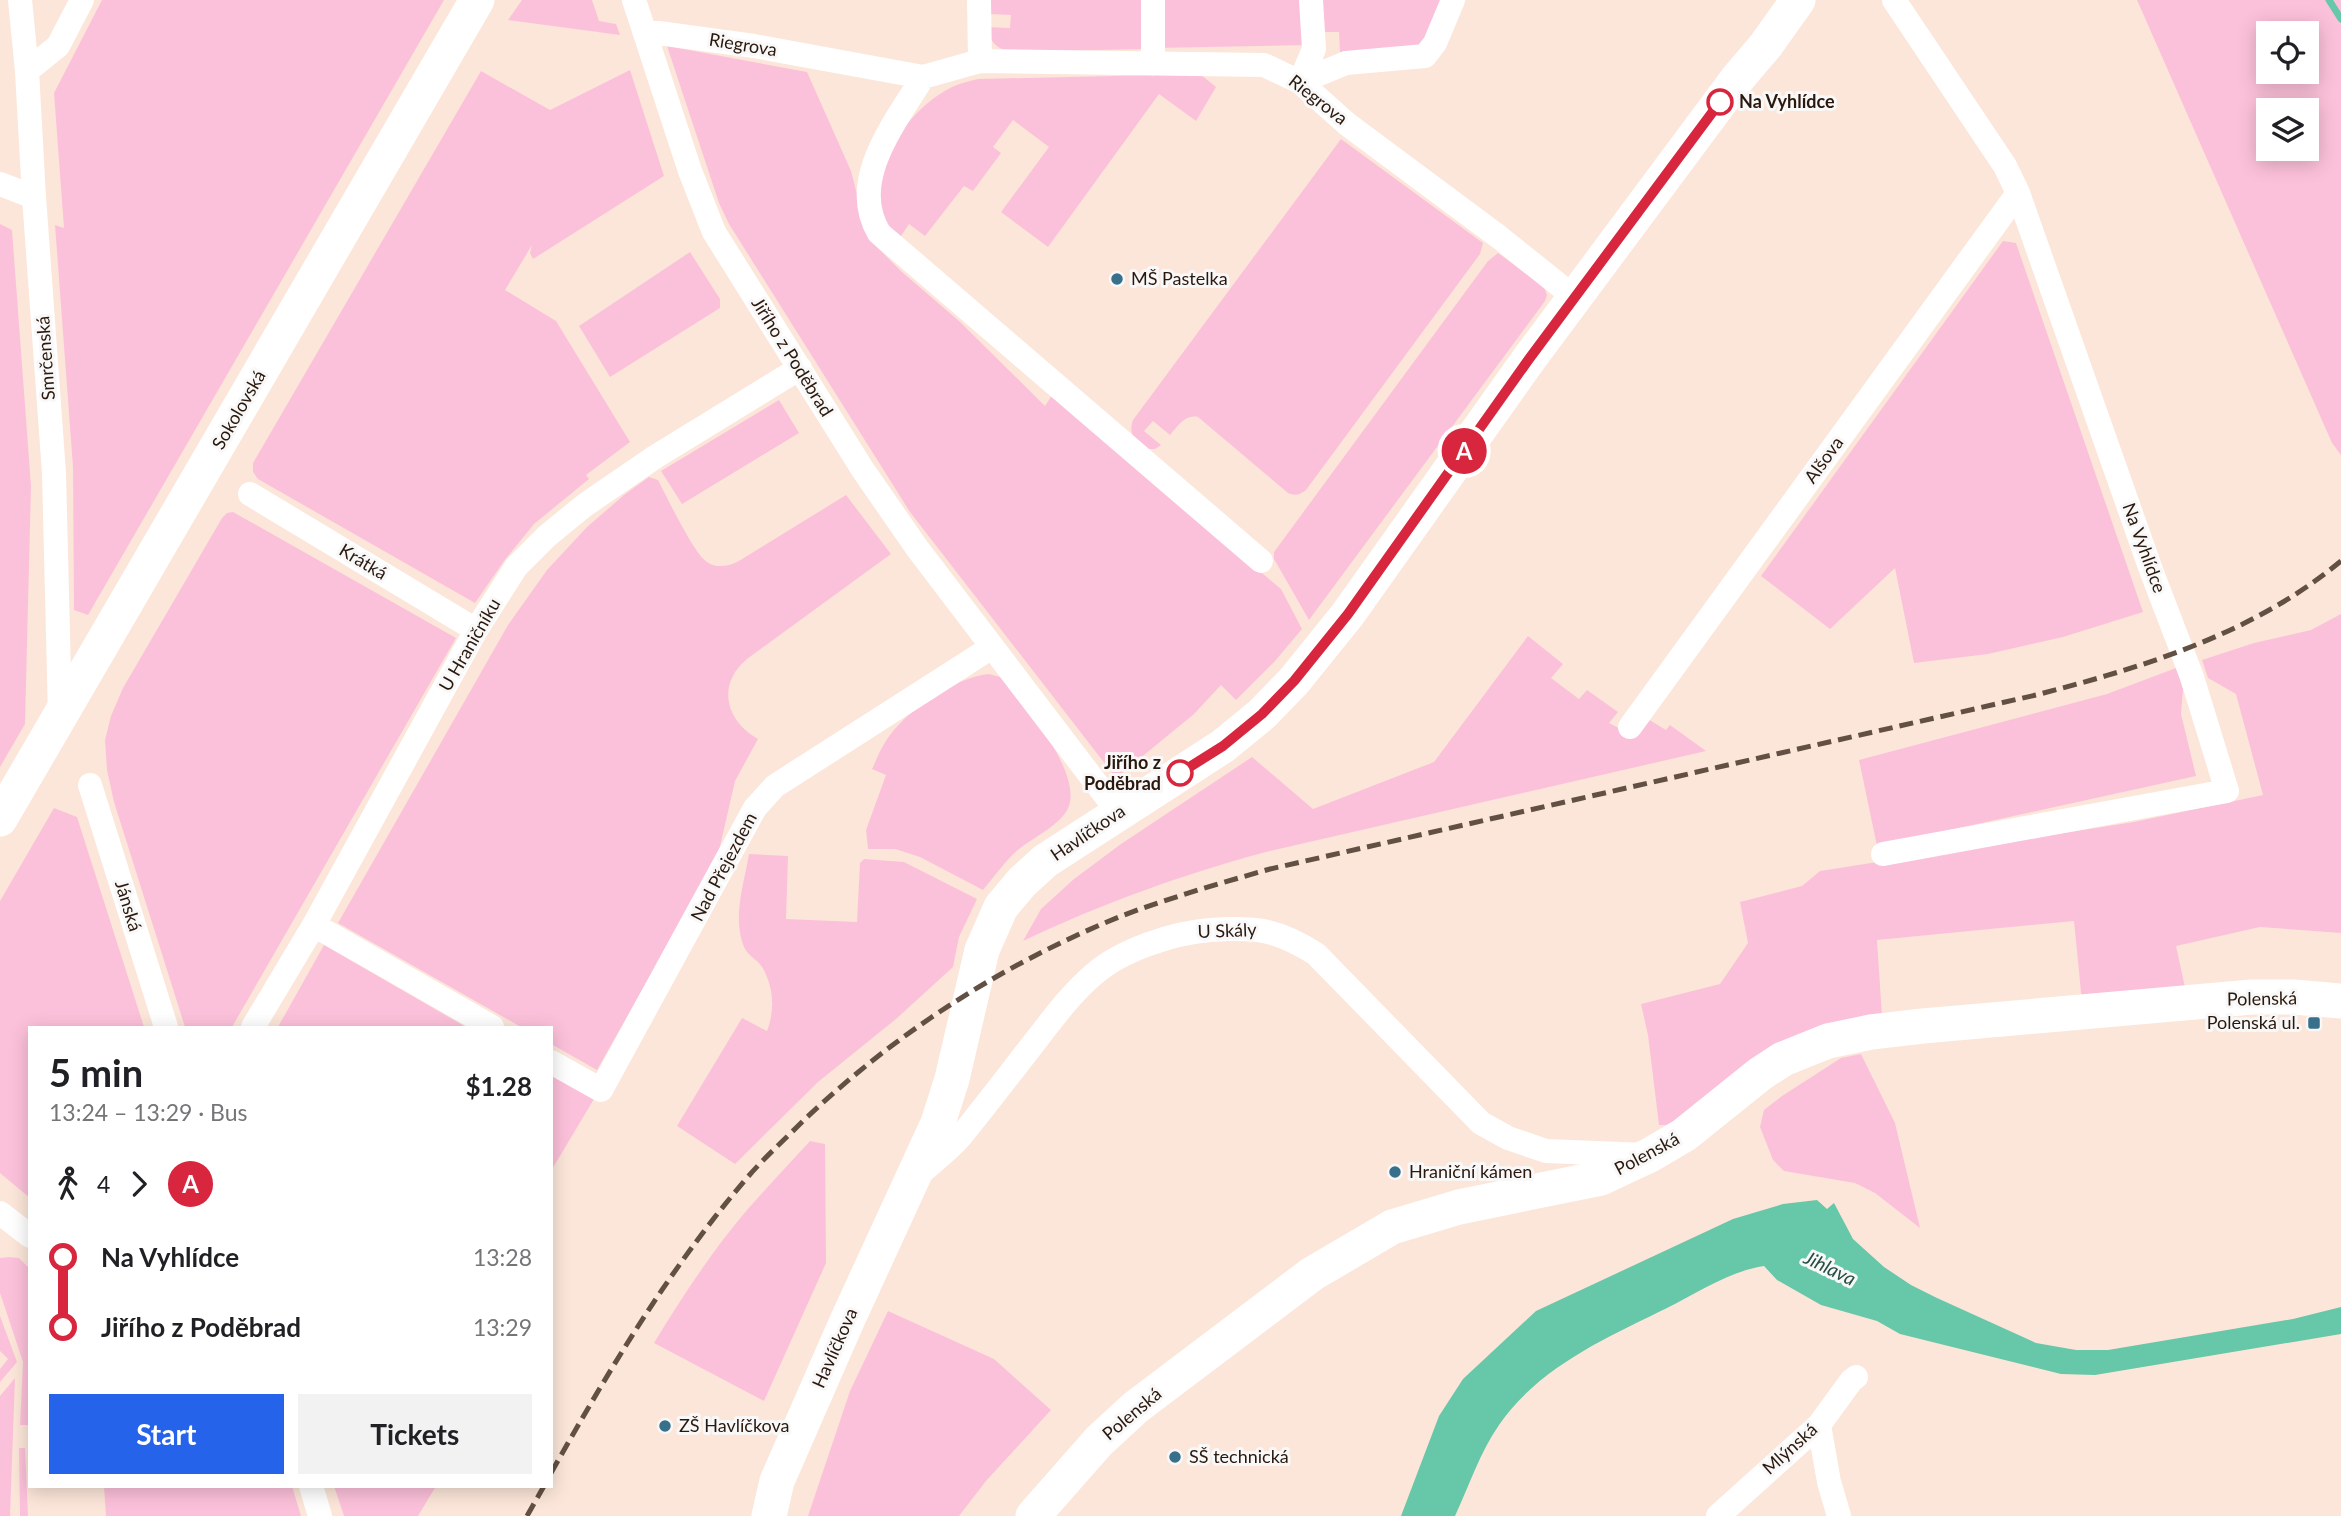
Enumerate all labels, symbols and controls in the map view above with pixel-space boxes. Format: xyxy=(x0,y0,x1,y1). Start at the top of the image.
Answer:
map controls xyxy=(2256,21,2319,161)
button: locate xyxy=(2256,21,2319,84)
street label: Riegrova xyxy=(708,28,779,60)
street label: Riegrova xyxy=(1285,69,1352,129)
marker: Na Vyhlídce xyxy=(1707,89,1733,115)
place label: Na Vyhlídce xyxy=(1739,90,1835,112)
button: layers xyxy=(2256,98,2319,161)
place label: MŠ Pastelka xyxy=(1131,267,1228,289)
marker: MŠ Pastelka xyxy=(1109,271,1125,287)
street label: Jiřího z Poděbrad xyxy=(747,293,838,420)
street label: Smrčenská xyxy=(31,315,59,401)
street label: Sokolovská xyxy=(207,366,270,453)
line badge: A xyxy=(1441,428,1487,474)
street label: Alšova xyxy=(1799,432,1847,487)
text: A xyxy=(1456,436,1472,465)
street label: Na Vyhlídce xyxy=(2119,500,2171,596)
street label: Krátká xyxy=(336,538,391,584)
street label: U Hraničníku xyxy=(434,594,505,695)
place label: Jiřího z Poděbrad xyxy=(1084,751,1161,794)
marker: Jiřího z Poděbrad xyxy=(1167,760,1193,786)
street label: Havlíčkova xyxy=(1046,799,1129,865)
street label: Nad Přejezdem xyxy=(685,809,761,925)
street label: Jánská xyxy=(111,878,147,934)
street label: U Skály xyxy=(1197,918,1258,942)
street label: Polenská xyxy=(2227,986,2297,1010)
place label: Polenská ul. xyxy=(2207,1011,2300,1033)
marker: Polenská ul. xyxy=(2306,1015,2322,1031)
text: 5 min xyxy=(49,1049,143,1095)
text: $1.28 xyxy=(466,1070,532,1102)
text: 13:24 – 13:29 · Bus xyxy=(49,1098,248,1126)
street label: Polenská xyxy=(1610,1127,1683,1179)
place label: Hraniční kámen xyxy=(1409,1160,1532,1182)
marker: Hraniční kámen xyxy=(1387,1164,1403,1180)
icon: walk xyxy=(49,1165,87,1203)
icon: forward xyxy=(120,1165,158,1203)
text: A xyxy=(182,1169,199,1198)
text: 4 xyxy=(97,1170,110,1198)
text: Na Vyhlídce xyxy=(101,1241,239,1273)
text: 13:28 xyxy=(473,1243,532,1271)
water label: Jihlava xyxy=(1800,1245,1860,1290)
street label: Havlíčkova xyxy=(807,1304,861,1391)
text: Jiřího z Poděbrad xyxy=(101,1311,301,1343)
text: 13:29 xyxy=(473,1313,532,1341)
street label: Polenská xyxy=(1097,1382,1165,1444)
button: Start xyxy=(49,1394,284,1474)
button: Tickets xyxy=(298,1394,532,1474)
place label: ZŠ Havlíčkova xyxy=(679,1414,790,1436)
marker: ZŠ Havlíčkova xyxy=(657,1418,673,1434)
street label: Mlýnská xyxy=(1757,1418,1821,1479)
place label: SŠ technická xyxy=(1189,1445,1289,1467)
marker: SŠ technická xyxy=(1167,1449,1183,1465)

